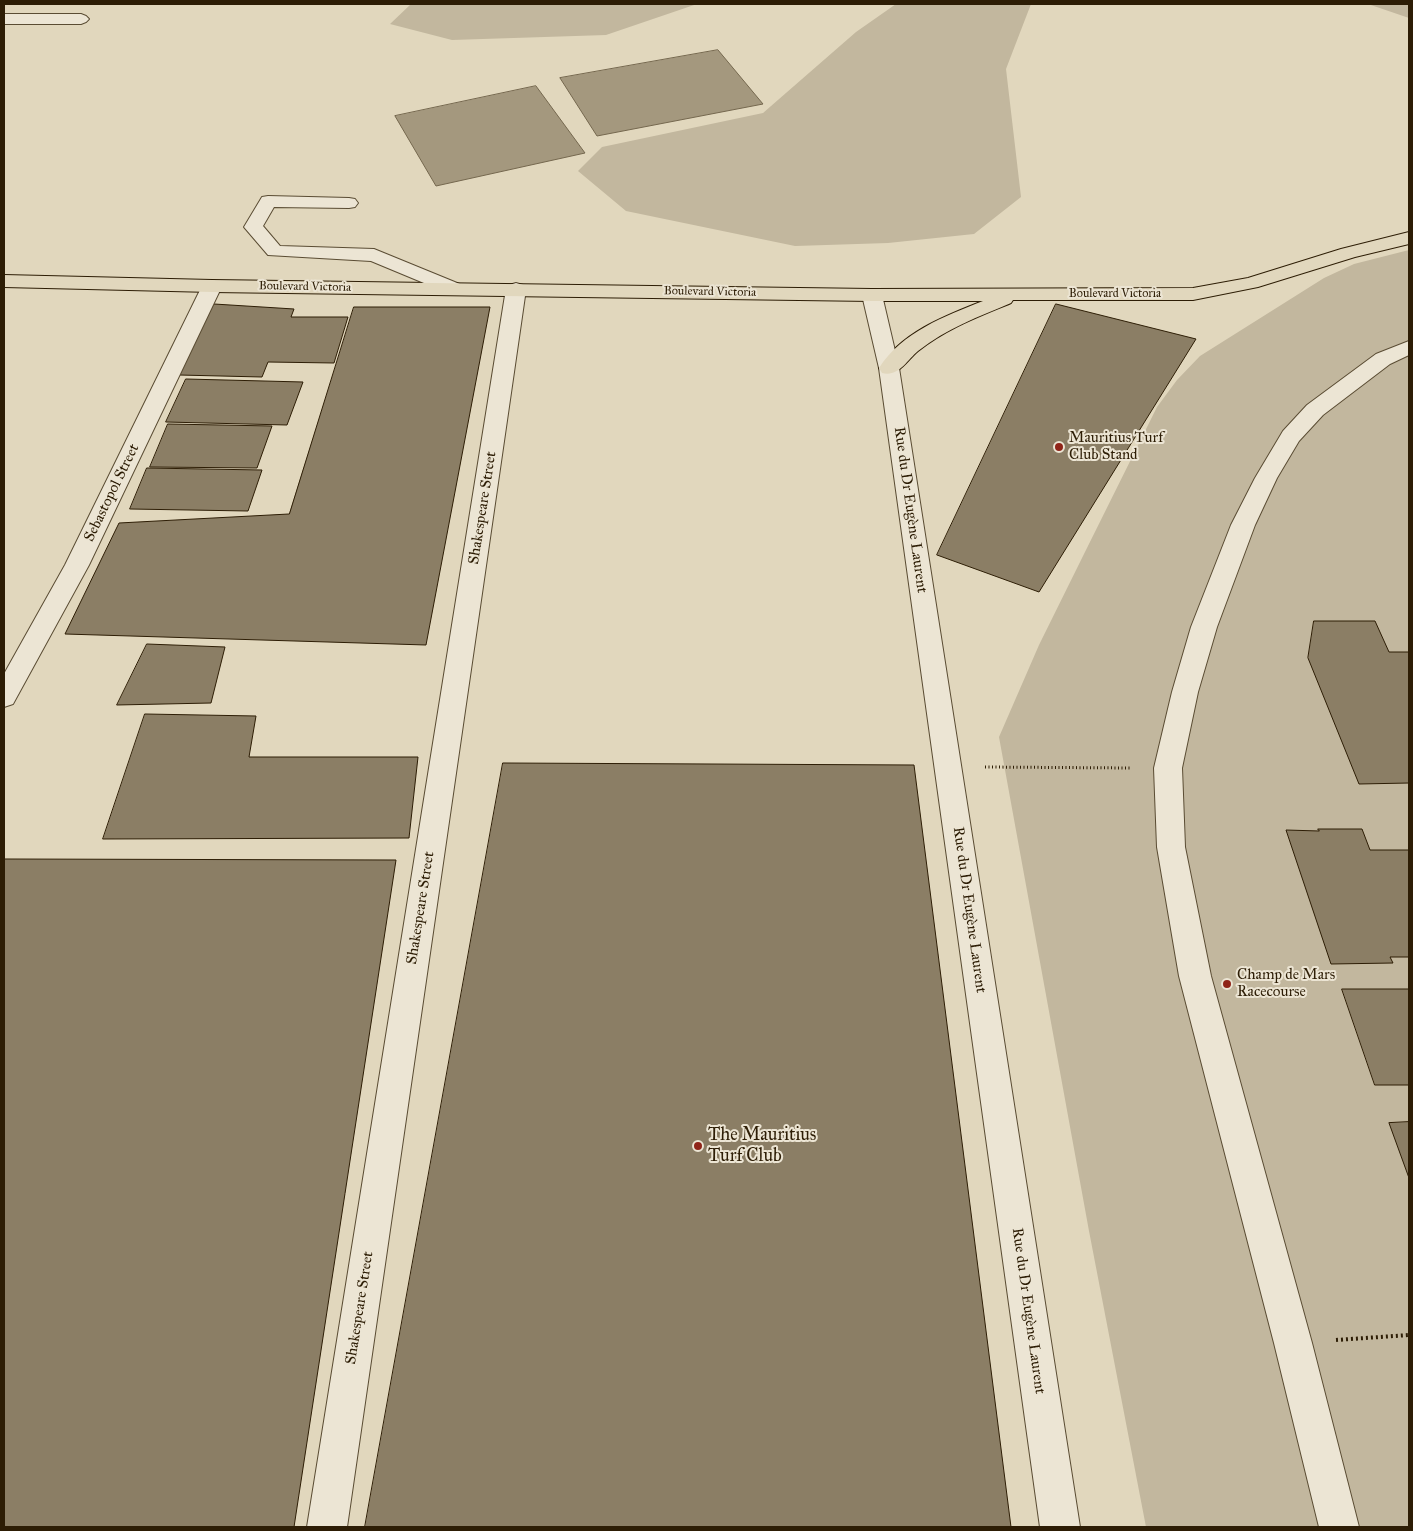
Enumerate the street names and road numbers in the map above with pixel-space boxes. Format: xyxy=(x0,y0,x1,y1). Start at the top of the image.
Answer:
street label: Boulevard Victoria xyxy=(259,279,351,295)
street label: Boulevard Victoria xyxy=(664,284,756,300)
street label: Boulevard Victoria xyxy=(1069,287,1161,301)
street label: Rue du Dr Eugène Laurent xyxy=(889,426,931,594)
street label: Sebastopol Street xyxy=(81,441,143,545)
street label: Shakespeare Street xyxy=(465,450,501,566)
street label: Rue du Dr Eugène Laurent xyxy=(948,826,990,994)
street label: Shakespeare Street xyxy=(403,850,439,966)
street label: Rue du Dr Eugène Laurent xyxy=(1007,1227,1049,1395)
street label: Shakespeare Street xyxy=(342,1250,378,1366)

